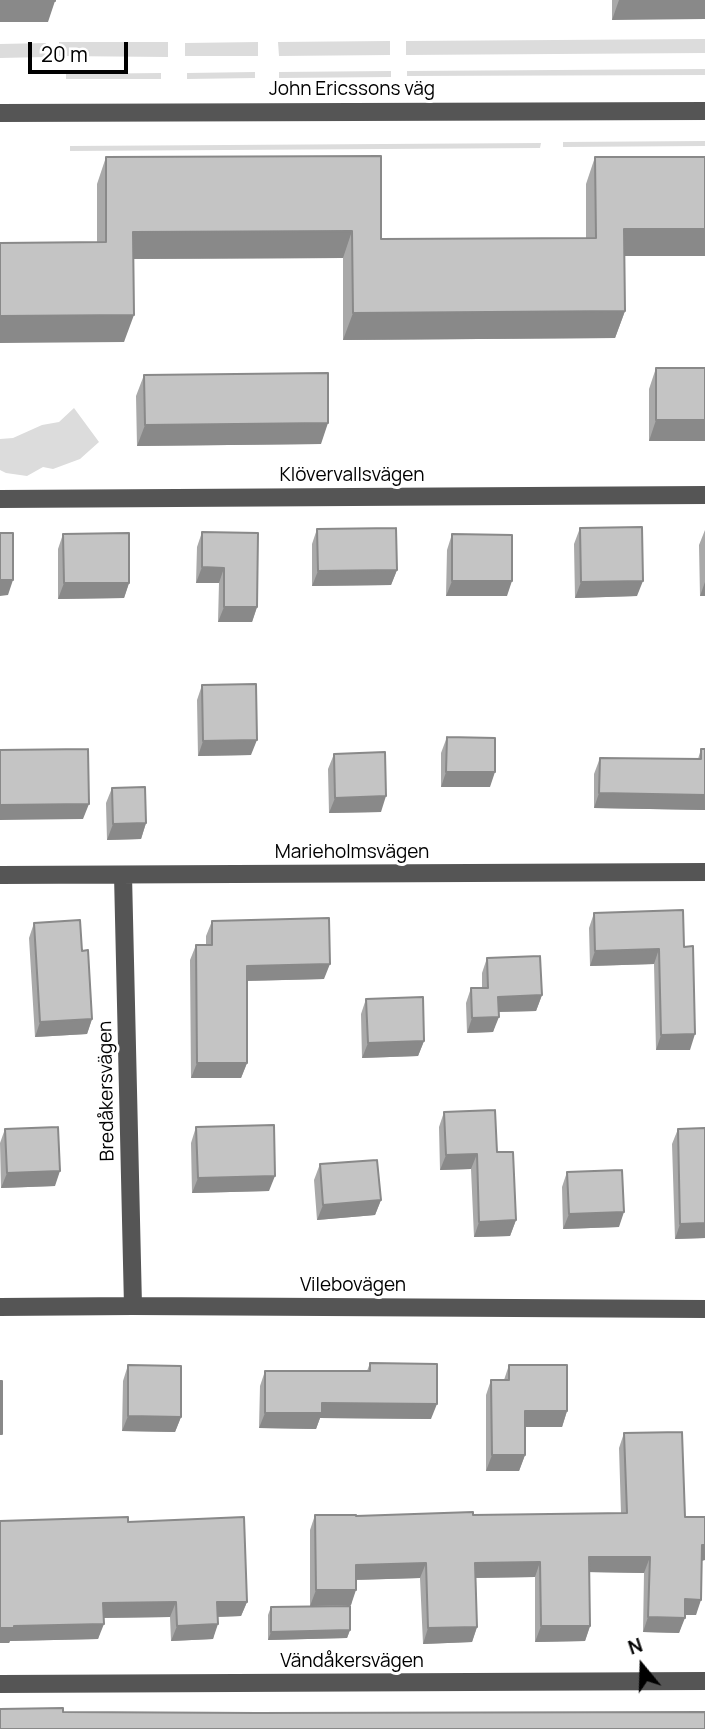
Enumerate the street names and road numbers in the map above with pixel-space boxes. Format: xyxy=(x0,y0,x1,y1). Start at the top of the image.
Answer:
street label: John Ericssons väg xyxy=(269,79,435,101)
street label: Klövervallsvägen xyxy=(280,465,424,487)
street label: Marieholmsvägen xyxy=(275,842,429,864)
street label: Bredåkersvägen xyxy=(94,1021,120,1161)
street label: Vilebovägen xyxy=(300,1275,406,1297)
street label: Vändåkersvägen xyxy=(280,1651,424,1673)

